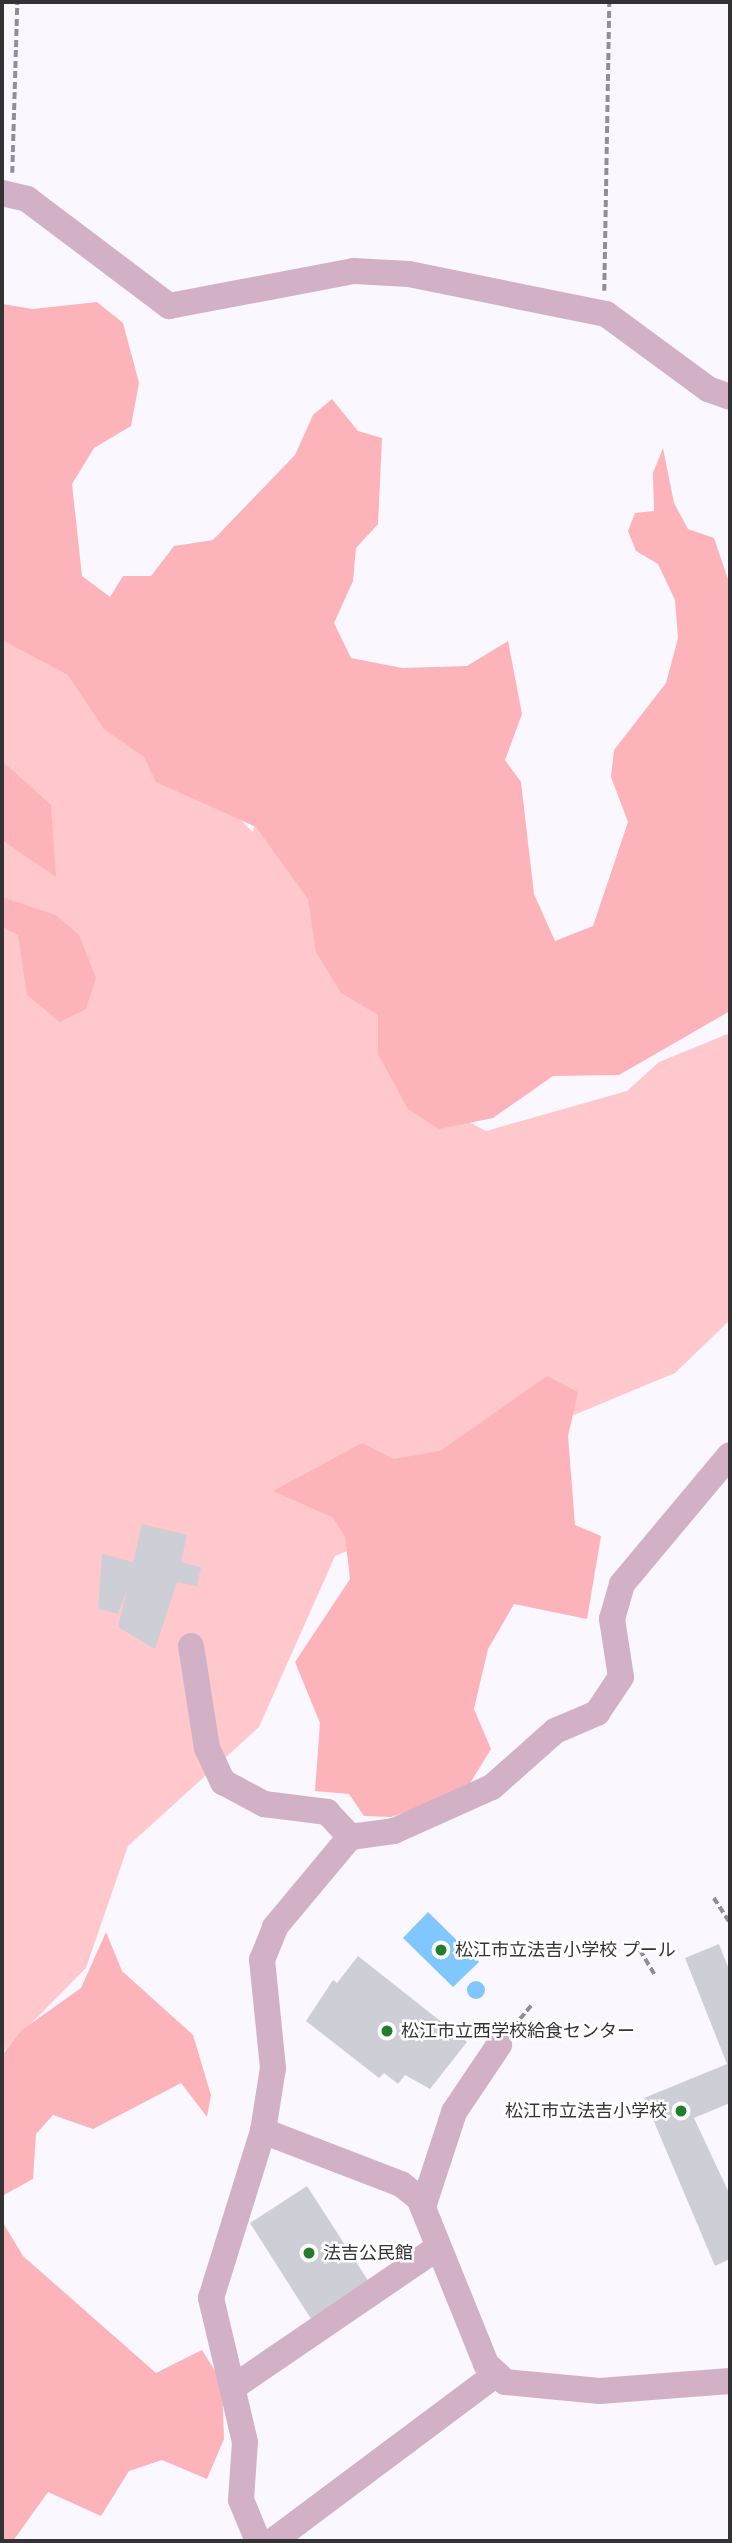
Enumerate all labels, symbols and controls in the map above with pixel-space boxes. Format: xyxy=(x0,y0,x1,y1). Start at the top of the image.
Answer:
place label: 松江市立法吉小学校 プール xyxy=(455,1939,676,1961)
marker: 松江市立法吉小学校 プール xyxy=(433,1942,449,1958)
place label: 松江市立西学校給食センター xyxy=(401,2020,635,2042)
marker: 松江市立西学校給食センター xyxy=(379,2023,395,2039)
place label: 松江市立法吉小学校 xyxy=(505,2100,667,2122)
marker: 松江市立法吉小学校 xyxy=(673,2103,689,2119)
place label: 法吉公民館 xyxy=(323,2242,413,2264)
marker: 法吉公民館 xyxy=(301,2245,317,2261)

